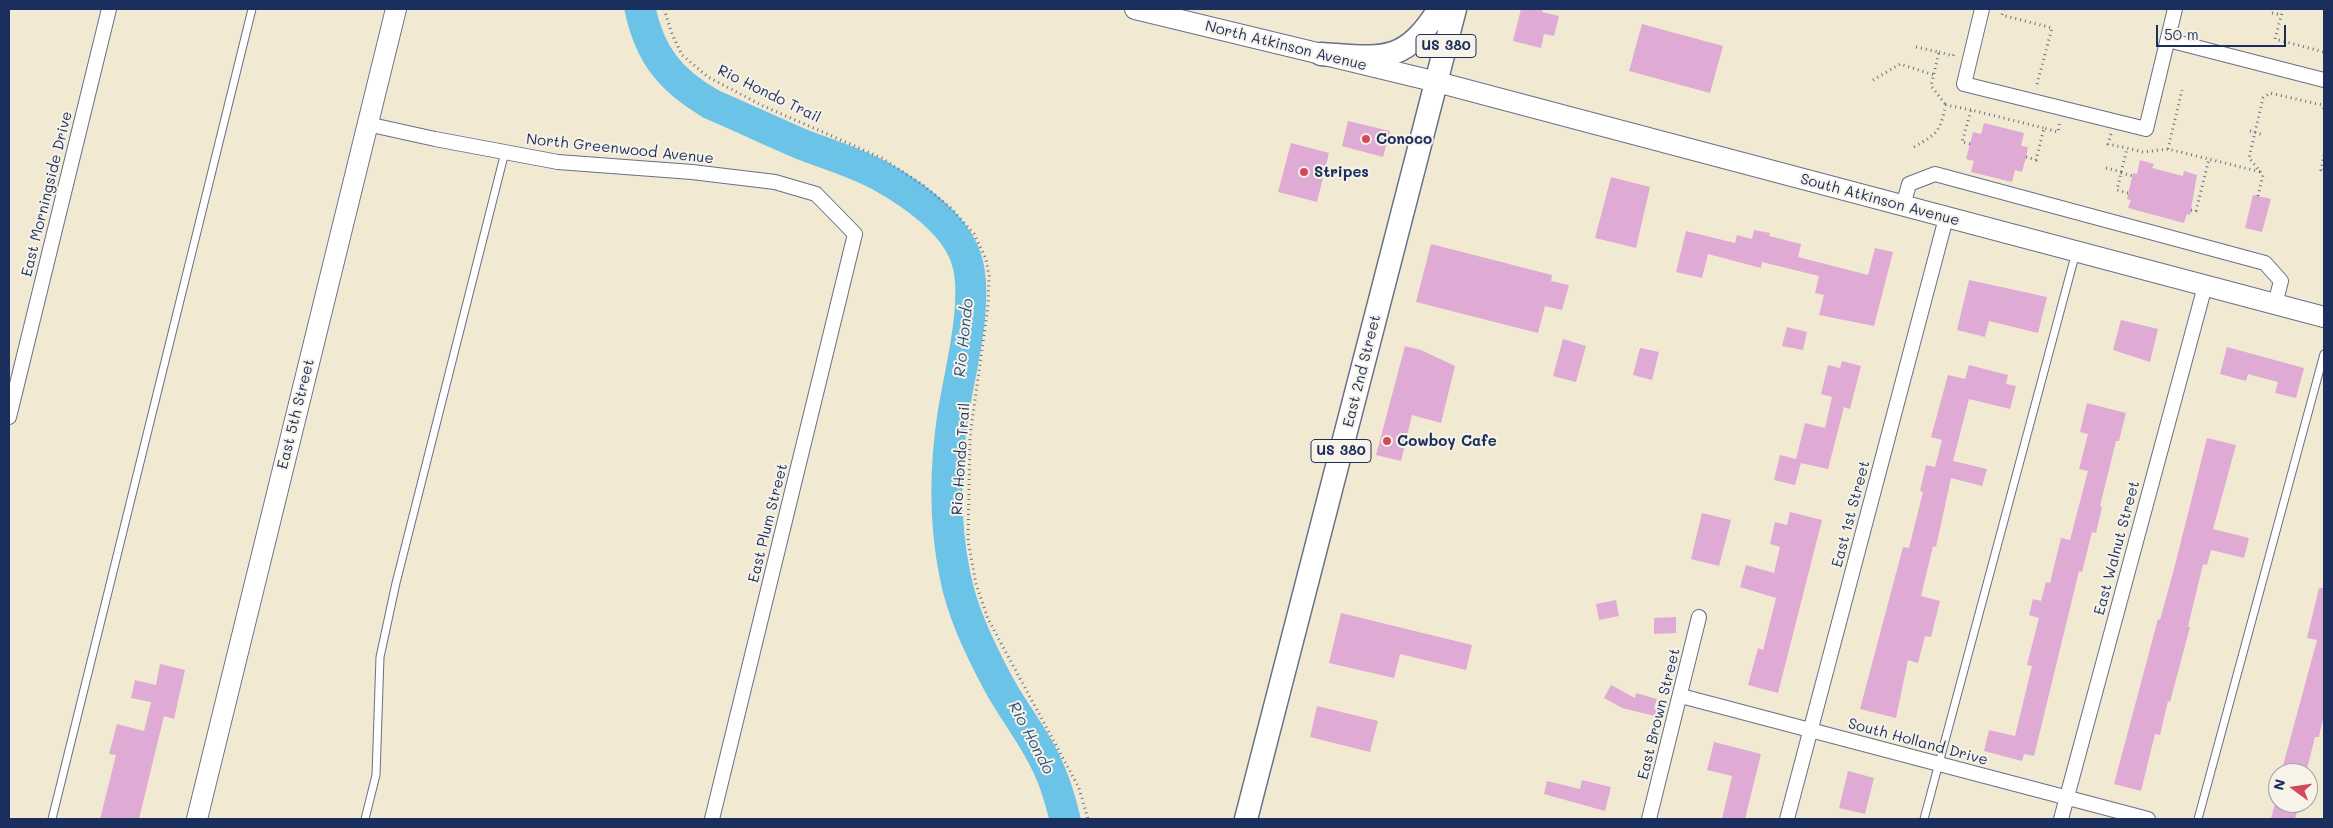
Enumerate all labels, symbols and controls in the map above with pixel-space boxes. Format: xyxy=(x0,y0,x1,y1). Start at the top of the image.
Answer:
scale bar xyxy=(2158,15,2288,47)
street label: North Atkinson Avenue xyxy=(1203,17,1369,75)
text: 50 m xyxy=(2164,24,2199,44)
road number: US 380 xyxy=(1416,34,1476,58)
street label: Rio Hondo Trail xyxy=(714,61,824,127)
street label: East Morningside Drive xyxy=(18,109,76,279)
street label: North Greenwood Avenue xyxy=(525,130,715,168)
place label: Conoco xyxy=(1376,130,1432,148)
marker: Conoco xyxy=(1360,133,1372,145)
place label: Stripes xyxy=(1314,163,1369,181)
marker: Stripes xyxy=(1298,166,1310,178)
street label: South Atkinson Avenue xyxy=(1798,170,1962,230)
water label: Rio Hondo xyxy=(950,298,978,378)
street label: East 2nd Street xyxy=(1339,313,1385,429)
street label: East 5th Street xyxy=(274,357,318,471)
street label: Rio Hondo Trail xyxy=(948,402,974,516)
place label: Cowboy Cafe xyxy=(1397,432,1497,450)
marker: Cowboy Cafe xyxy=(1381,435,1393,447)
road number: US 380 xyxy=(1311,440,1371,462)
street label: East 1st Street xyxy=(1828,459,1874,569)
street label: East Plum Street xyxy=(744,462,792,584)
street label: East Walnut Street xyxy=(2090,479,2144,617)
street label: East Brown Street xyxy=(1634,646,1684,782)
water label: Rio Hondo xyxy=(1004,699,1058,777)
street label: South Holland Drive xyxy=(1846,715,1990,769)
north arrow xyxy=(2268,763,2318,813)
text: N xyxy=(2268,777,2289,792)

